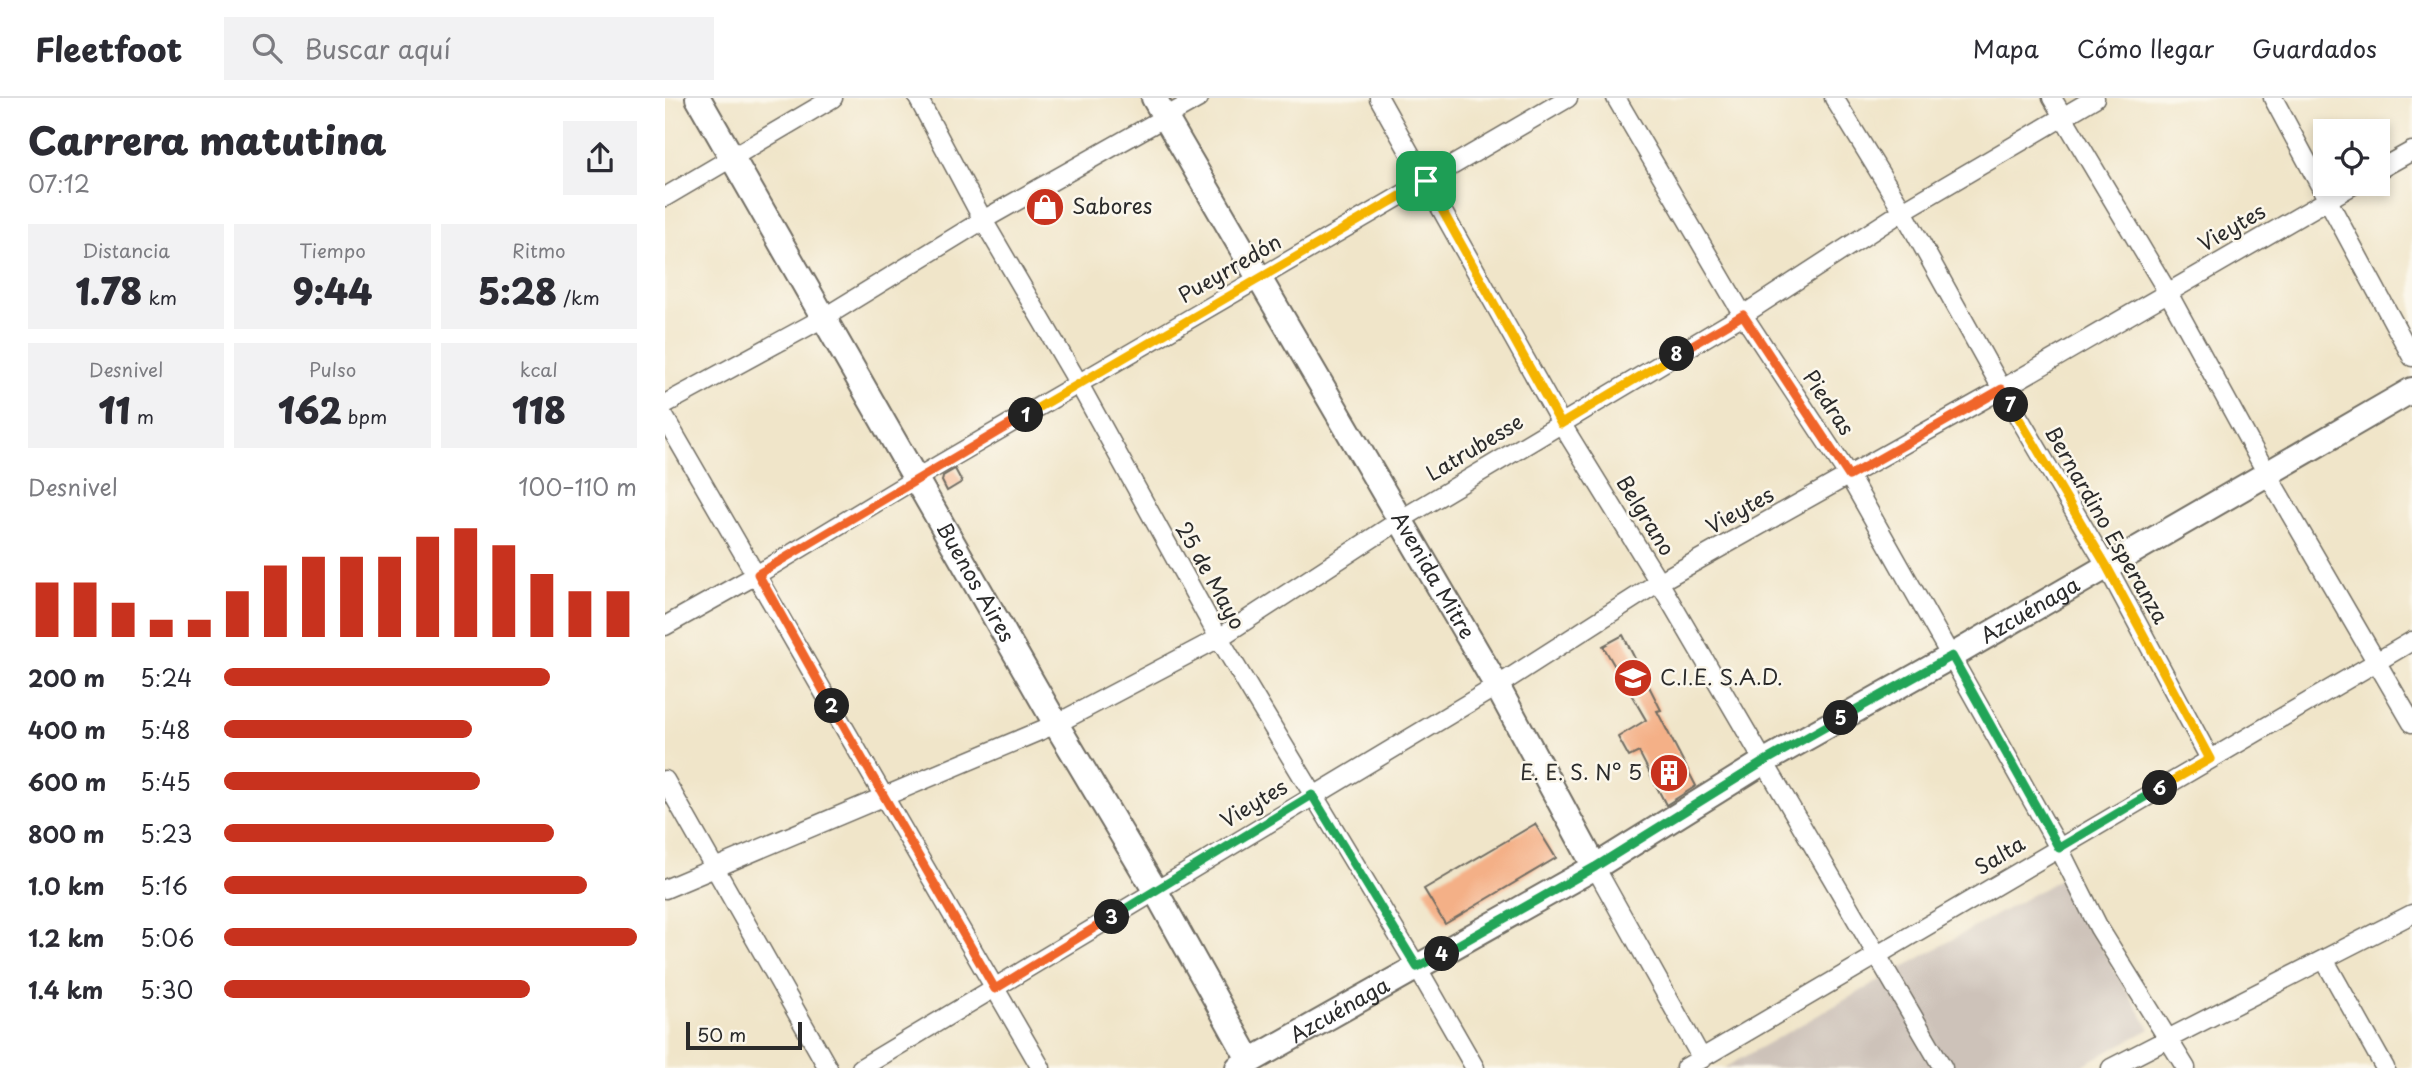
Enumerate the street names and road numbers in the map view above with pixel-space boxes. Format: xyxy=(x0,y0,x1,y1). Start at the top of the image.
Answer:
street label: Vieytes xyxy=(2191,194,2271,258)
street label: Pueyrredón xyxy=(1171,225,1287,310)
street label: Piedras xyxy=(1796,363,1863,441)
street label: Latrubesse xyxy=(1419,405,1529,488)
street label: Bernardino Esperanza xyxy=(2038,419,2178,629)
street label: Belgrano xyxy=(1609,469,1684,561)
street label: Vieytes xyxy=(1699,478,1779,541)
street label: Avenida Mitre xyxy=(1385,505,1484,644)
street label: Buenos Aires xyxy=(930,515,1024,648)
street label: 25 de Mayo xyxy=(1169,515,1255,635)
street label: Azcuénaga xyxy=(1974,567,2086,650)
street label: Vieytes xyxy=(1213,770,1293,835)
street label: Salta xyxy=(1968,827,2030,882)
street label: Azcuénaga xyxy=(1283,968,1395,1050)

